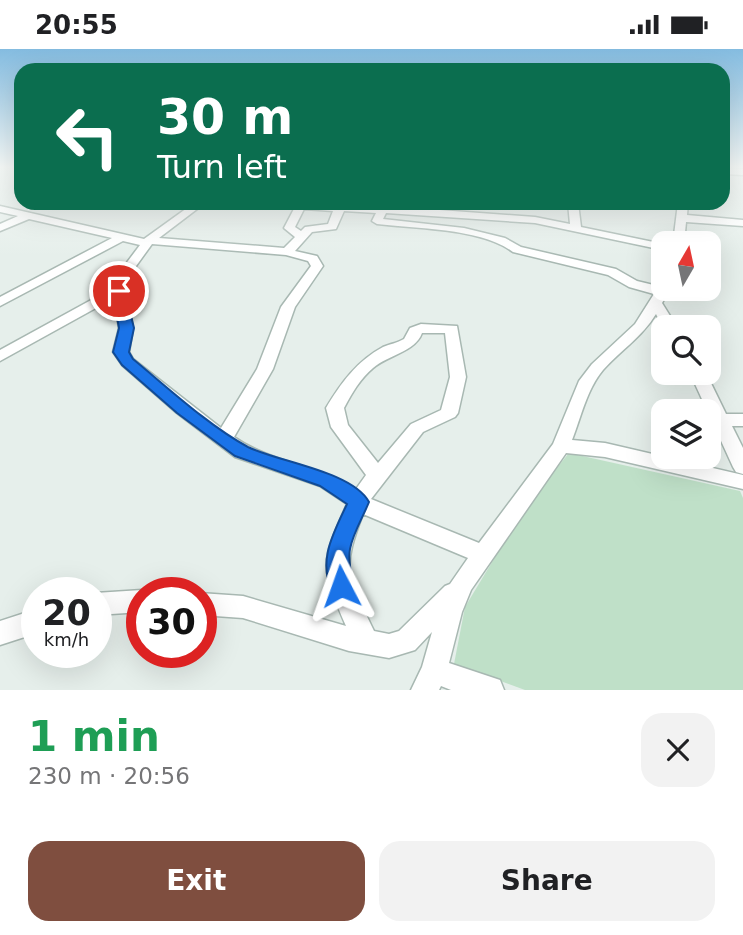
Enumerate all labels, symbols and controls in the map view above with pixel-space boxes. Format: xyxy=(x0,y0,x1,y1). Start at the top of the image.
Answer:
text: 20:55 xyxy=(35,10,118,40)
text: 30 m xyxy=(157,89,293,146)
icon: left xyxy=(42,91,133,182)
text: Turn left xyxy=(157,148,287,186)
north arrow xyxy=(651,231,721,301)
map controls xyxy=(651,231,721,469)
pin xyxy=(89,261,149,321)
icon: arrive xyxy=(100,272,138,310)
button: search xyxy=(651,315,721,385)
button: layers xyxy=(651,399,721,469)
position arrow xyxy=(304,549,378,623)
speed limit sign: 30 xyxy=(126,577,217,668)
text: 20 xyxy=(42,593,91,633)
text: km/h xyxy=(44,629,89,650)
text: 1 min xyxy=(28,712,160,761)
button: close xyxy=(641,713,715,787)
text: 230 m · 20:56 xyxy=(28,763,190,789)
button: Exit xyxy=(28,841,365,921)
button: Share xyxy=(379,841,715,921)

